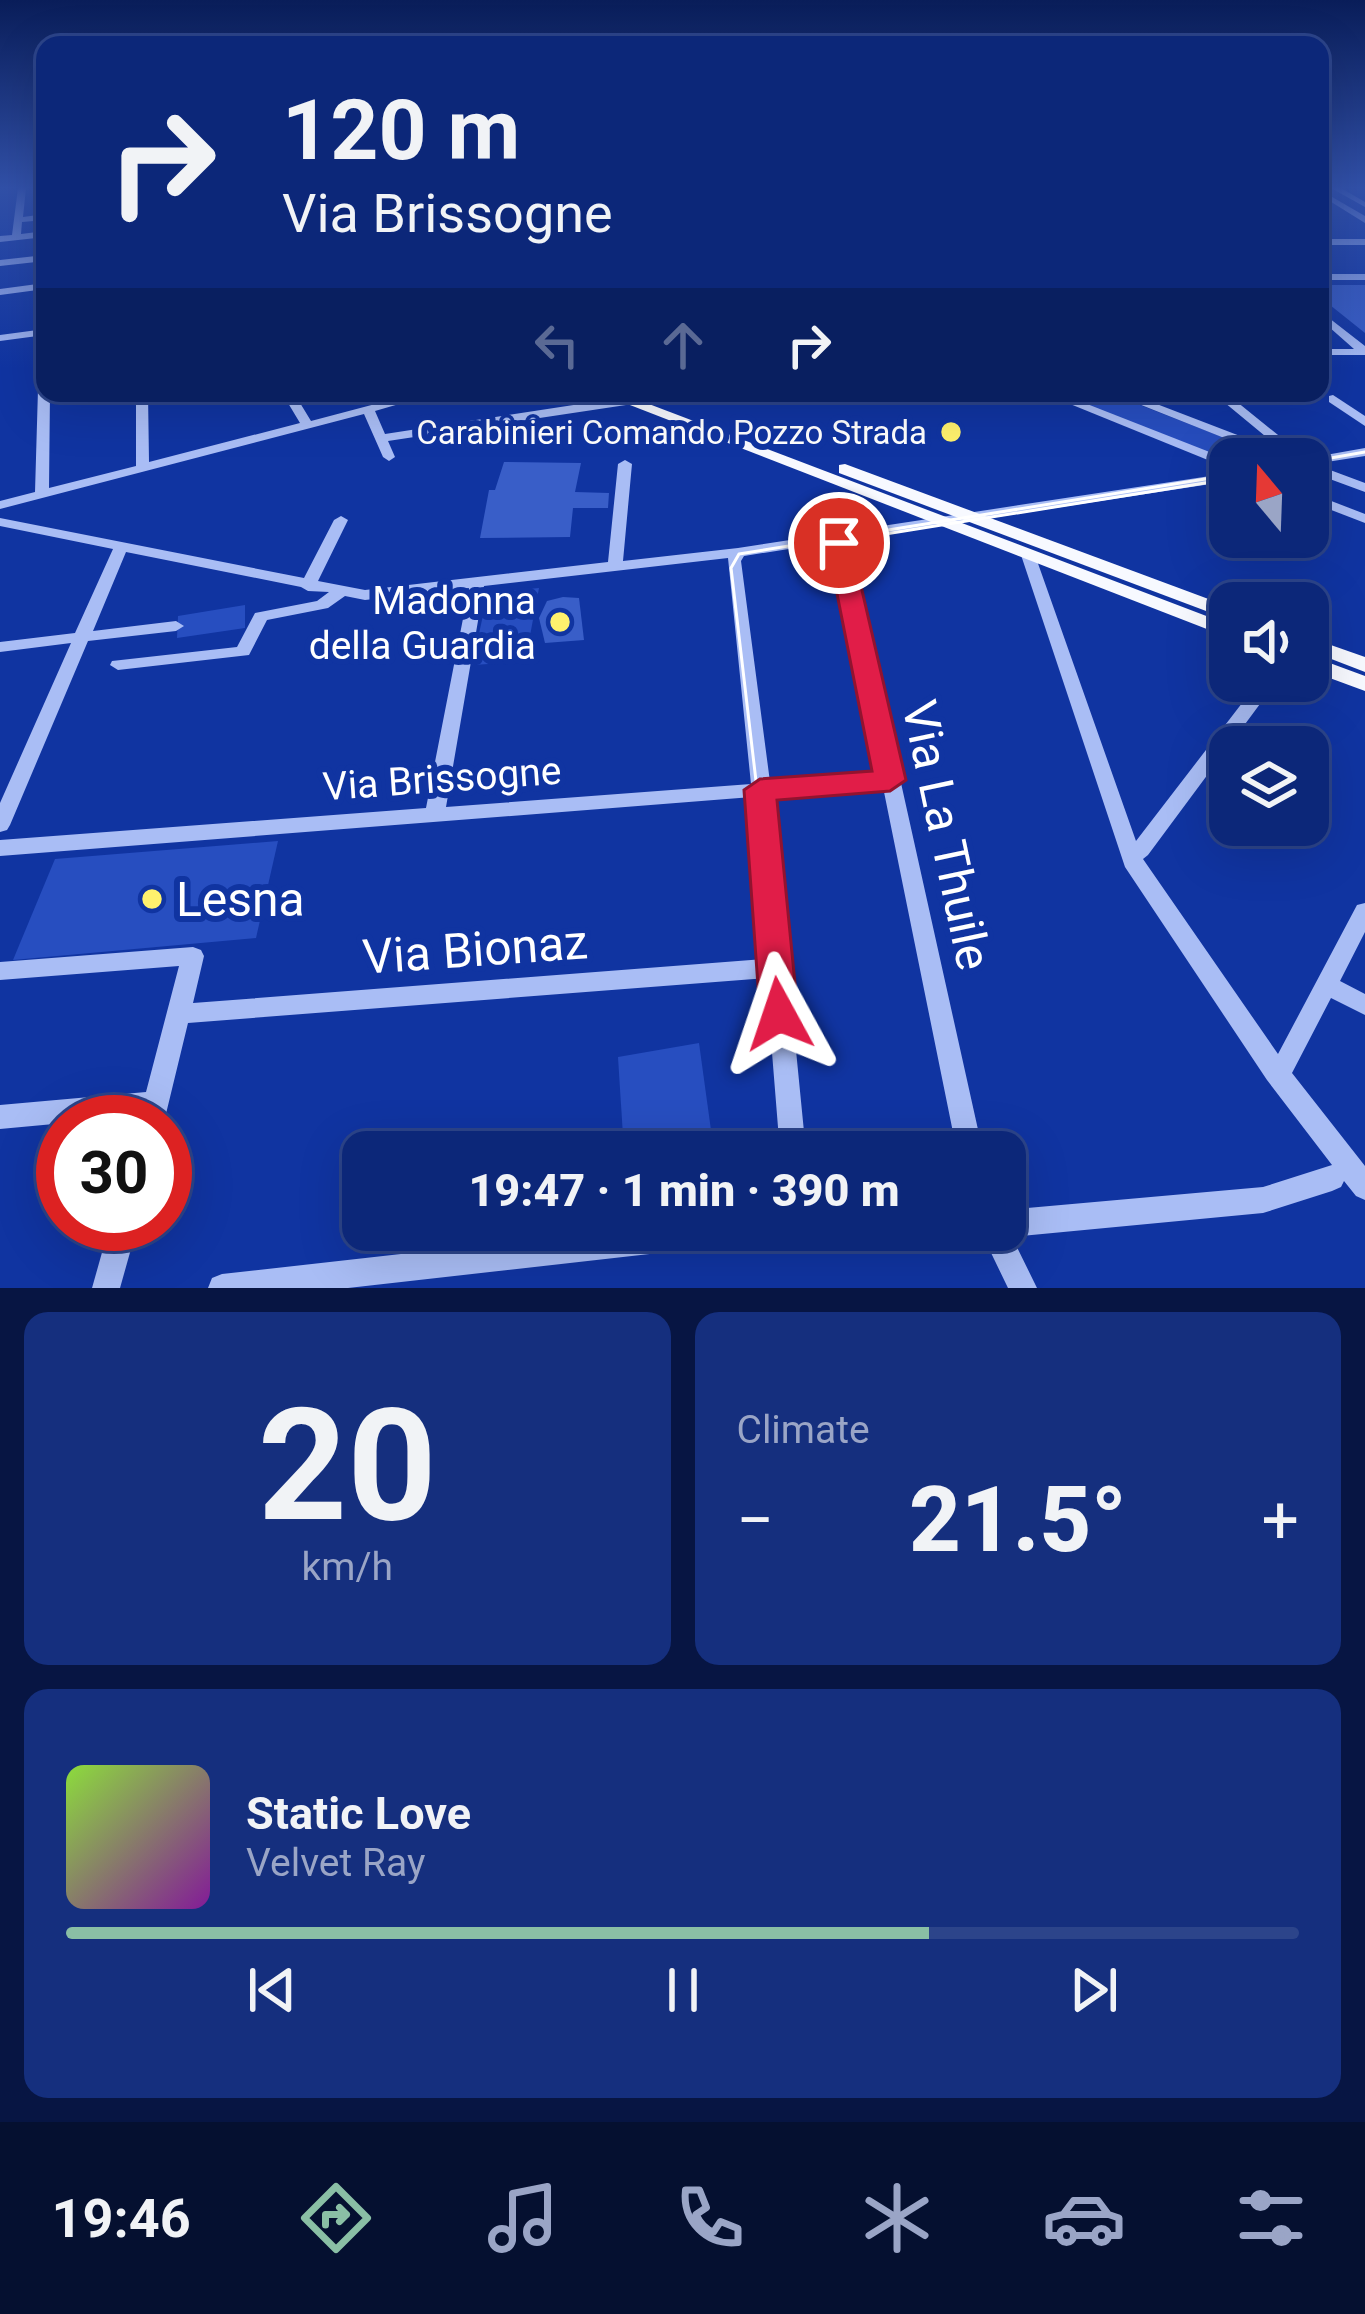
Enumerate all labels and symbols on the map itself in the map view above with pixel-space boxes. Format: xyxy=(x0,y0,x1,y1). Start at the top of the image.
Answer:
place label: Carabinieri Comando Pozzo Strada xyxy=(416,413,927,452)
marker: Carabinieri Comando Pozzo Strada xyxy=(938,419,964,445)
north arrow xyxy=(1209,438,1329,558)
pin xyxy=(788,492,890,594)
place label: Madonna della Guardia xyxy=(309,578,536,669)
marker: Madonna della Guardia xyxy=(547,609,573,635)
street label: Via La Thuile xyxy=(890,695,1003,975)
street label: Via Brissogne xyxy=(321,748,563,810)
place label: Lesna xyxy=(176,871,305,928)
marker: Lesna xyxy=(139,886,165,912)
street label: Via Bionaz xyxy=(361,913,590,986)
position arrow xyxy=(716,951,842,1077)
speed limit sign: 30 xyxy=(36,1095,192,1251)

